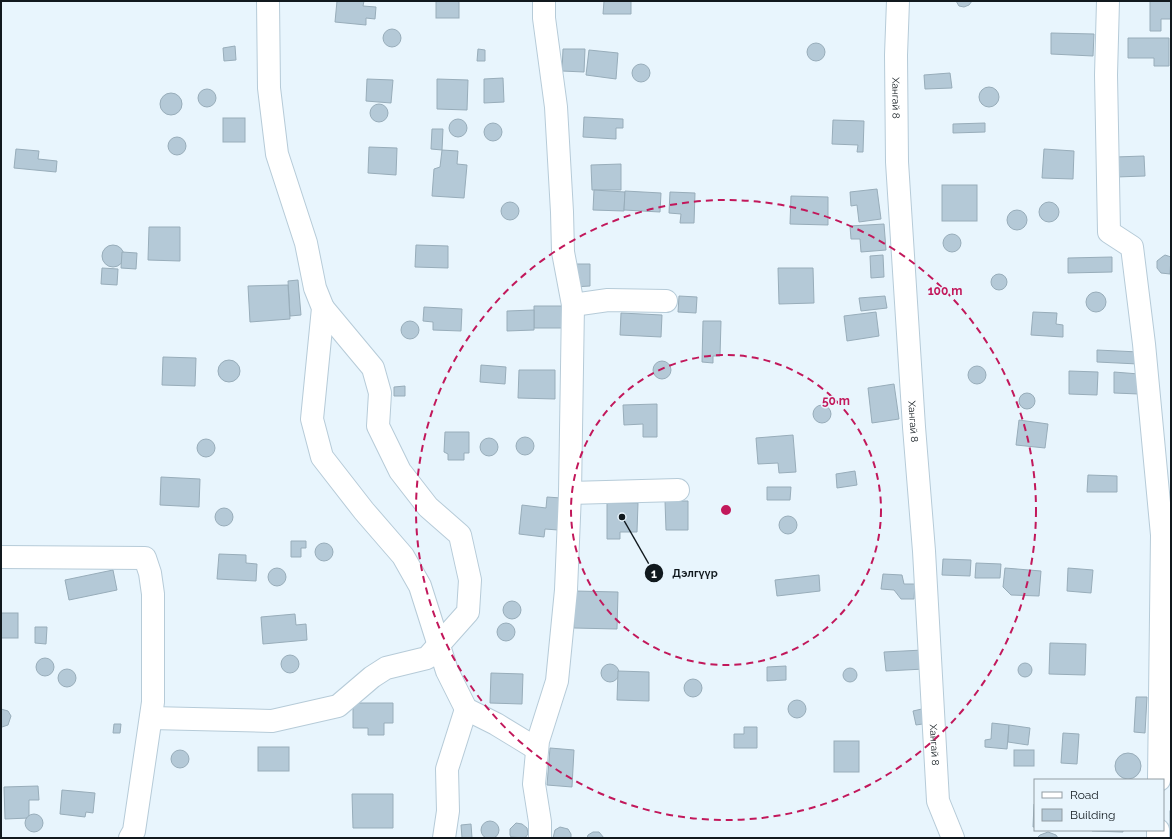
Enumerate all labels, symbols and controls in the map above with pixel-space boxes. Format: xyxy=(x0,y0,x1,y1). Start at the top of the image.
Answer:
street label: Хангай 8 xyxy=(891,77,902,119)
text: 100 m xyxy=(928,284,962,298)
text: 50 m xyxy=(822,394,850,408)
street label: Хангай 8 xyxy=(907,400,921,443)
centre of rings xyxy=(719,503,733,517)
callout: Дэлгүүр xyxy=(644,562,725,585)
text: 1 xyxy=(651,567,657,581)
text: Дэлгүүр xyxy=(672,567,718,580)
street label: Хангай 8 xyxy=(928,724,942,766)
legend xyxy=(1034,779,1164,831)
text: Road xyxy=(1070,788,1099,802)
text: Building xyxy=(1070,808,1116,822)

